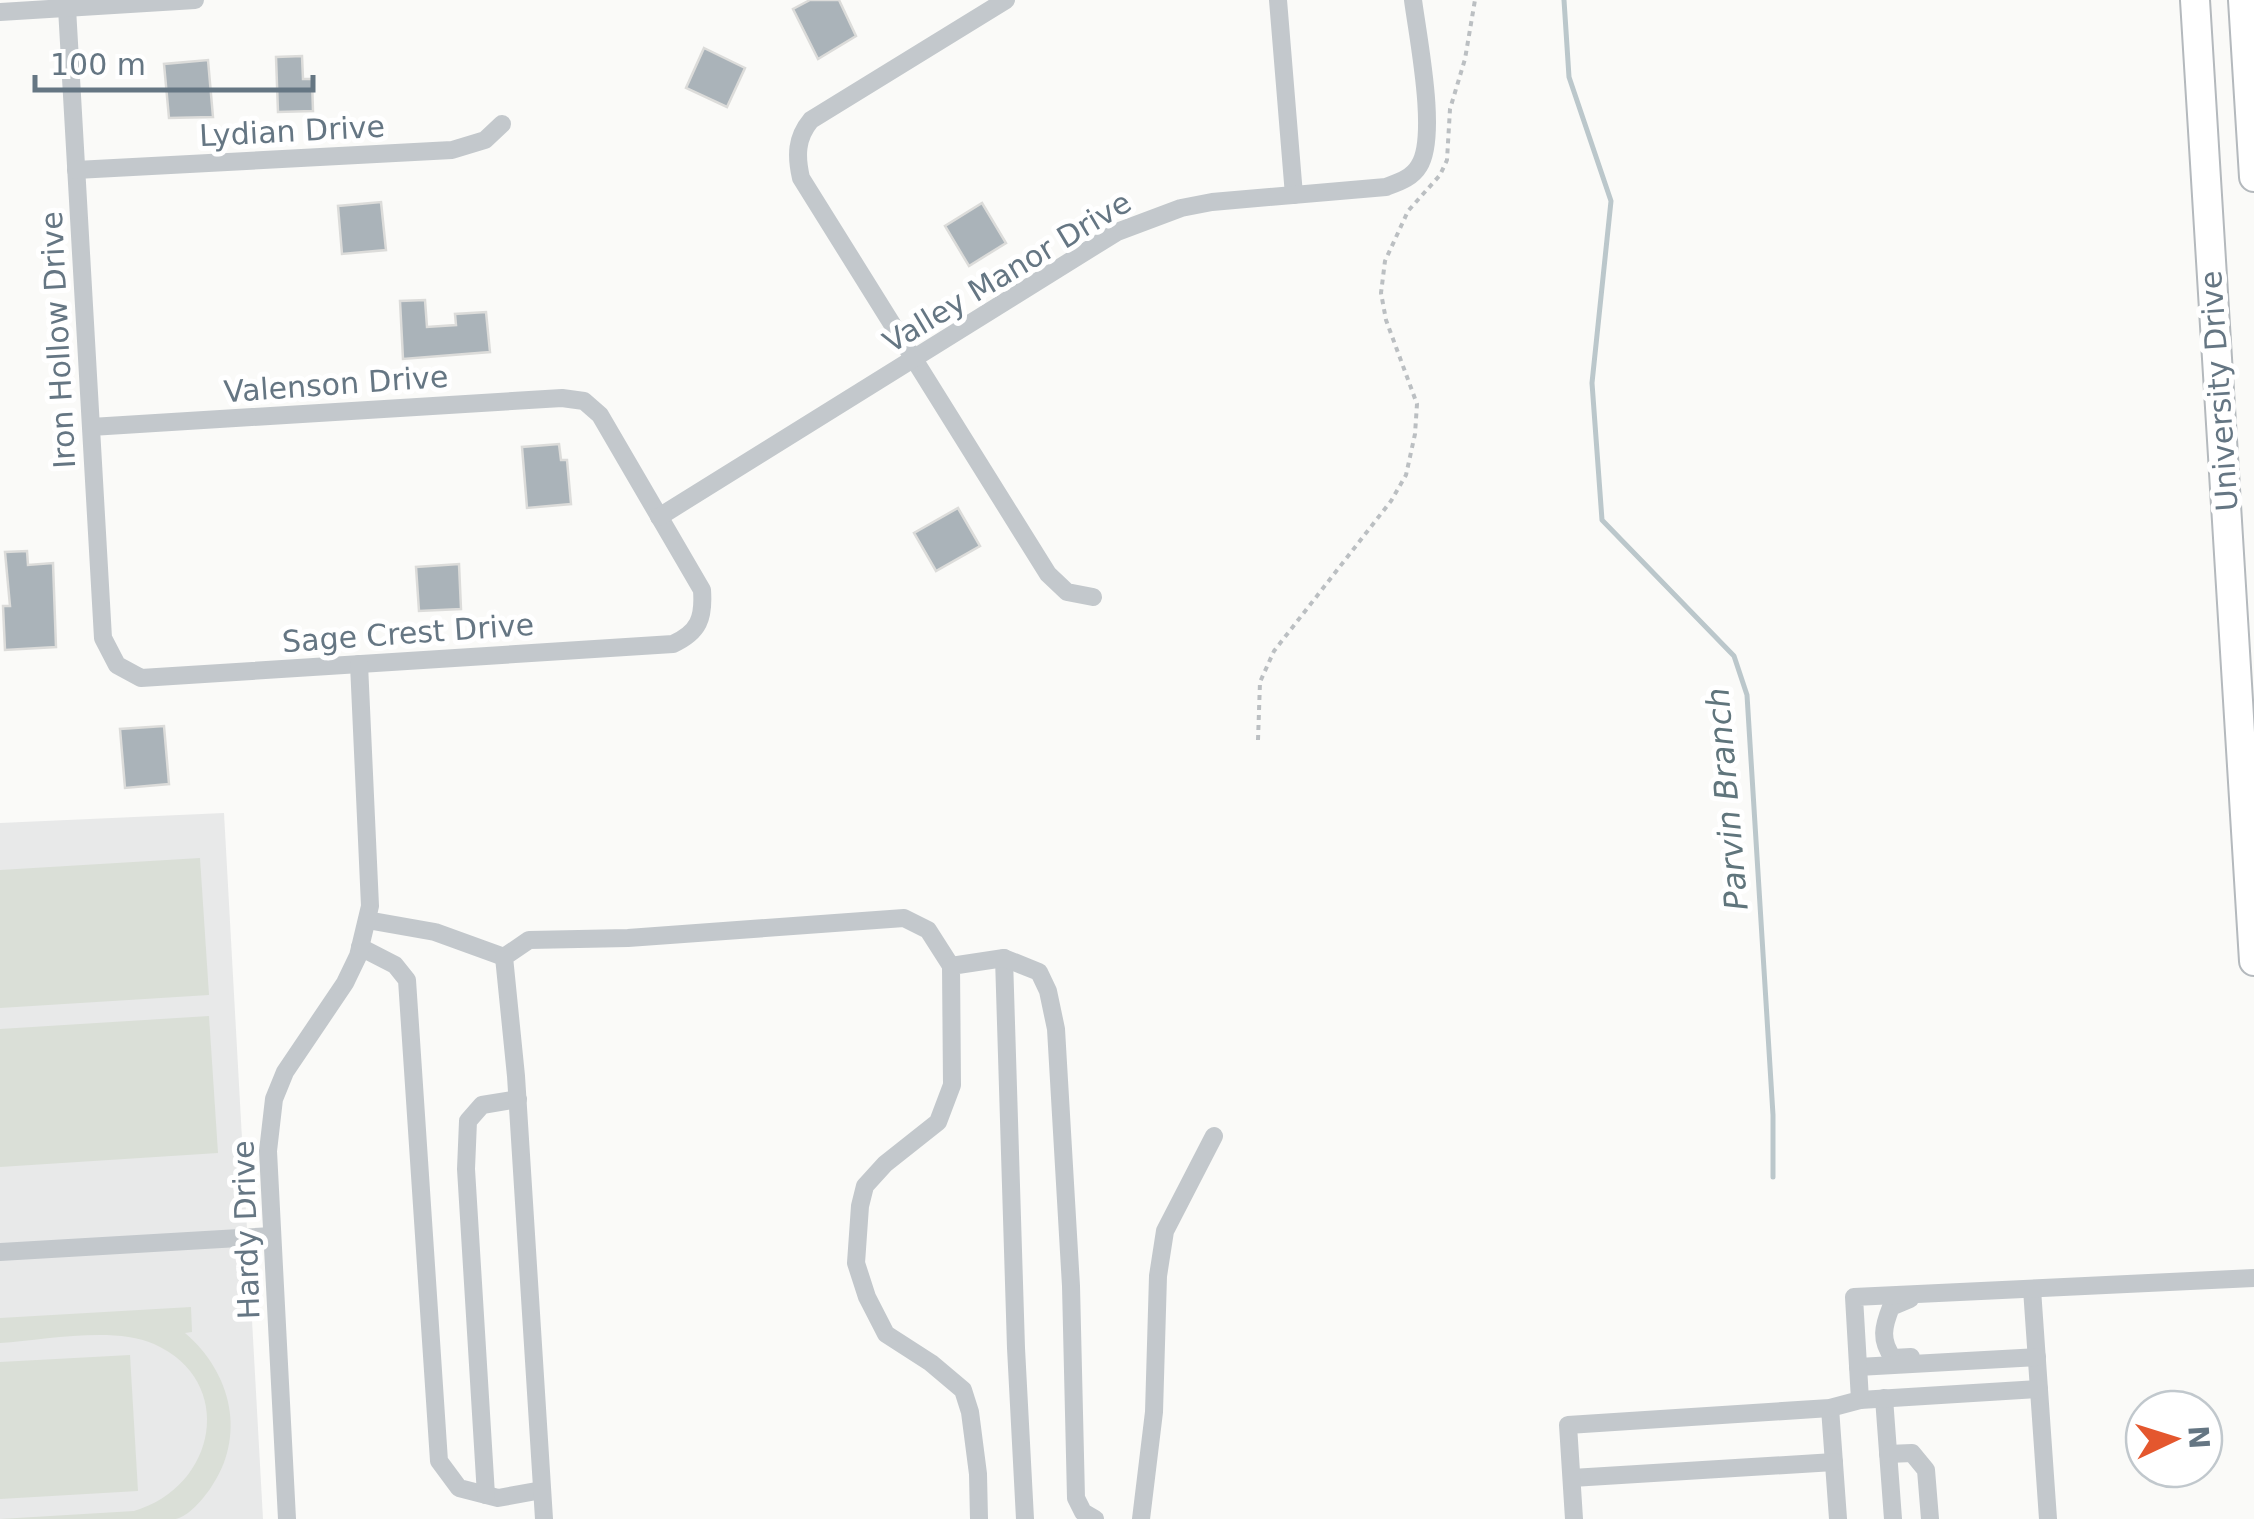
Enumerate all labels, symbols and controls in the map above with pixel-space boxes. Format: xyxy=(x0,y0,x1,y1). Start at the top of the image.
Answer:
scale bar xyxy=(35,30,312,92)
text: 100 m xyxy=(50,47,146,82)
street label: Lydian Drive xyxy=(198,109,386,153)
street label: Valley Manor Drive xyxy=(877,184,1137,360)
street label: Iron Hollow Drive xyxy=(34,211,82,469)
street label: University Drive xyxy=(2193,270,2245,512)
street label: Valenson Drive xyxy=(223,359,449,409)
street label: Sage Crest Drive xyxy=(281,607,535,659)
water label: Parvin Branch xyxy=(1698,686,1756,912)
street label: Hardy Drive xyxy=(225,1140,267,1320)
north arrow xyxy=(2124,1389,2224,1489)
text: N xyxy=(2181,1424,2216,1450)

